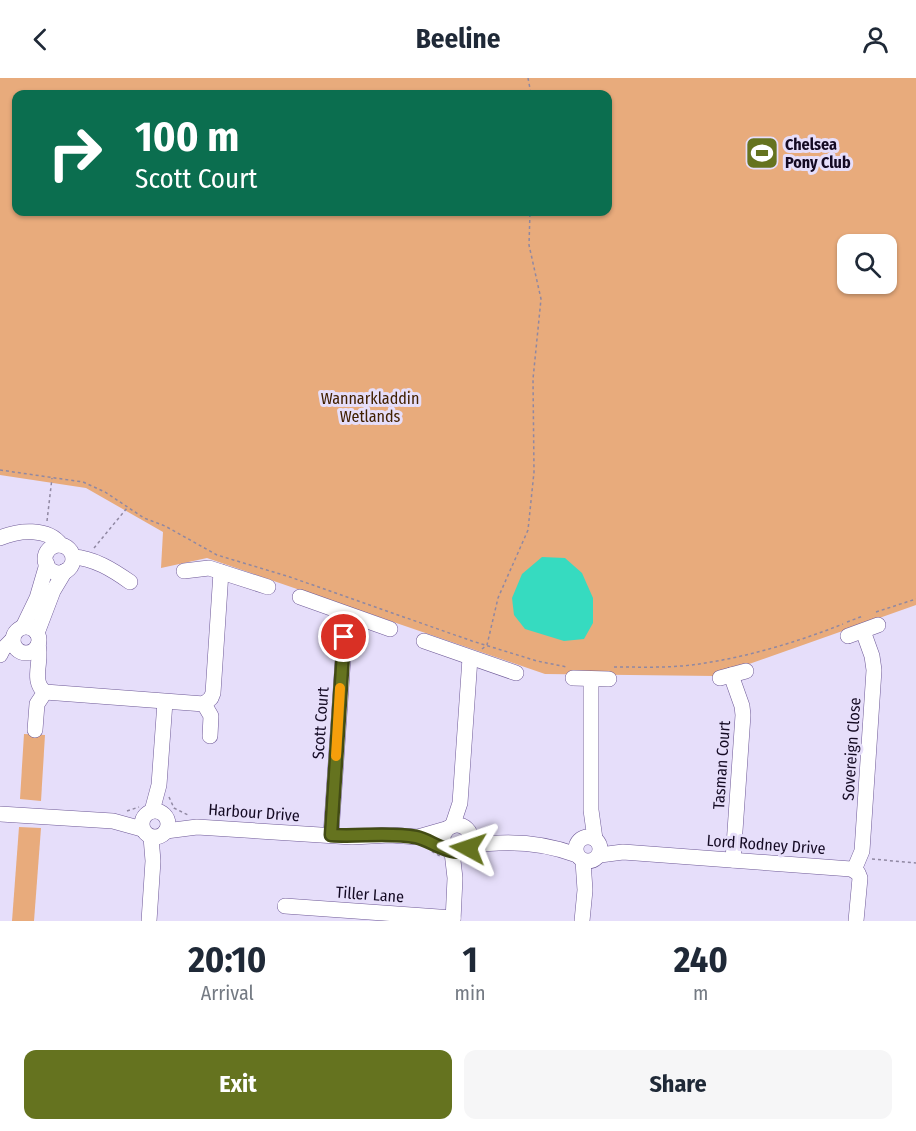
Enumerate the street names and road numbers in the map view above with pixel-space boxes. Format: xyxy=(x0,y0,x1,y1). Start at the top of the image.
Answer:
street label: Scott Court xyxy=(308,685,333,760)
street label: Sovereign Close xyxy=(838,697,865,801)
street label: Tasman Court xyxy=(709,719,734,810)
street label: Harbour Drive xyxy=(208,800,300,825)
street label: Lord Rodney Drive xyxy=(706,831,826,858)
street label: Tiller Lane xyxy=(335,883,405,906)

